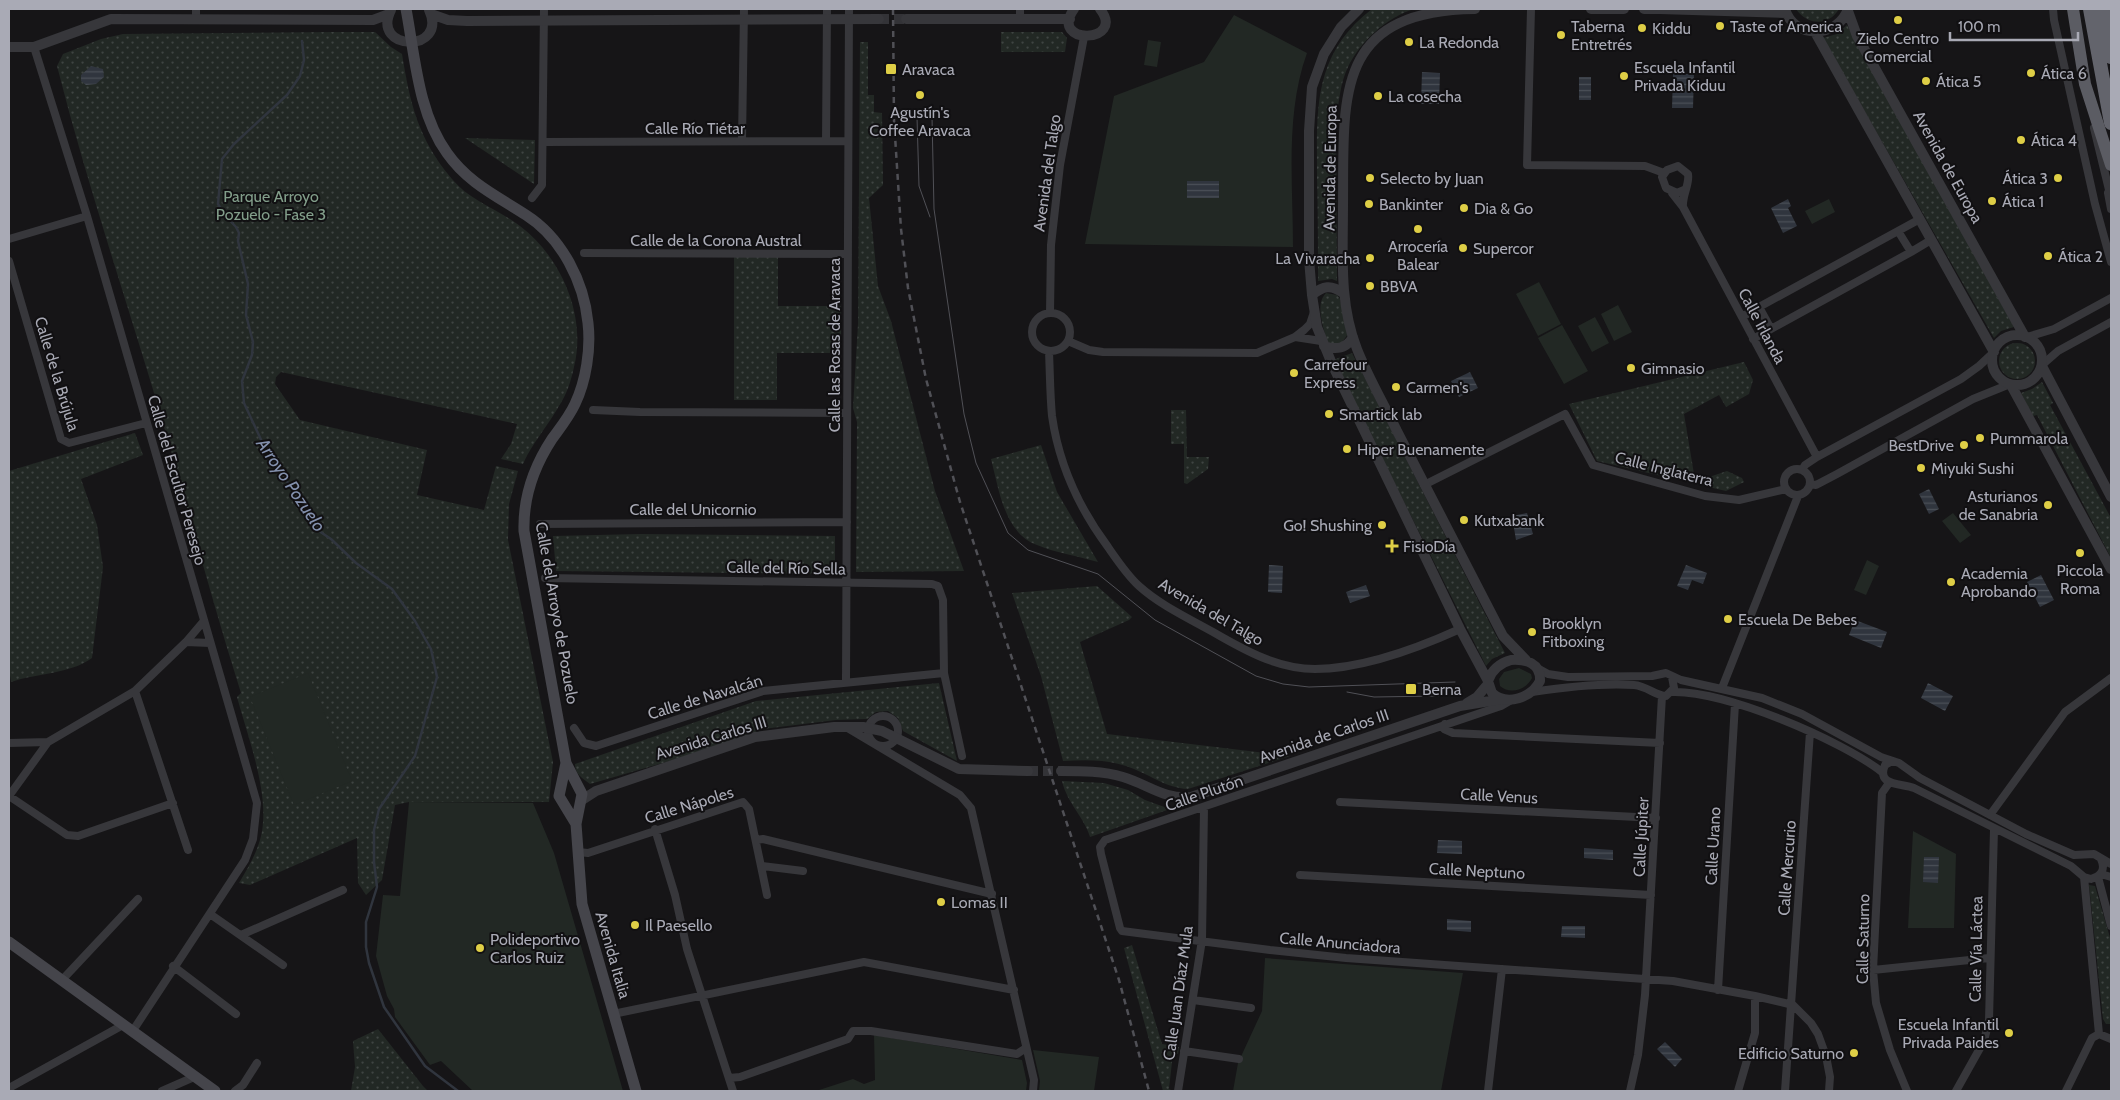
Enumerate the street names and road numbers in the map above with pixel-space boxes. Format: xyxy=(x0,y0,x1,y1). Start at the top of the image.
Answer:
street label: Avenida de Europa xyxy=(1319,105,1341,231)
street label: Avenida de Europa xyxy=(1909,107,1987,227)
street label: Avenida del Talgo xyxy=(1029,113,1065,233)
street label: Calle Río Tiétar xyxy=(645,119,746,138)
street label: Calle de la Corona Austral xyxy=(630,231,802,250)
street label: Calle las Rosas de Aravaca xyxy=(825,257,844,432)
street label: Calle Irlanda xyxy=(1734,285,1790,367)
street label: Calle de la Brújula xyxy=(31,314,84,434)
street label: Calle del Escultor Peresejo xyxy=(144,393,210,567)
street label: Calle Inglaterra xyxy=(1613,448,1715,490)
street label: Calle del Unicornio xyxy=(629,500,757,519)
street label: Calle del Arroyo de Pozuelo xyxy=(532,520,582,706)
street label: Calle del Río Sella xyxy=(726,557,846,579)
street label: Avenida del Talgo xyxy=(1155,574,1267,650)
street label: Calle de Navalcán xyxy=(645,671,765,723)
street label: Avenida de Carlos III xyxy=(1257,705,1391,767)
street label: Avenida Carlos III xyxy=(653,712,769,764)
street label: Calle Plutón xyxy=(1163,771,1245,815)
street label: Calle Nápoles xyxy=(642,782,736,828)
street label: Calle Venus xyxy=(1460,784,1539,808)
street label: Calle Júpiter xyxy=(1629,796,1653,877)
street label: Calle Urano xyxy=(1701,806,1725,886)
street label: Calle Mercurio xyxy=(1774,819,1800,916)
street label: Calle Neptuno xyxy=(1428,859,1526,883)
street label: Calle Saturno xyxy=(1853,894,1873,984)
street label: Calle Vía Láctea xyxy=(1966,895,1986,1002)
street label: Avenida Italia xyxy=(592,909,635,1001)
street label: Calle Juan Díaz Mula xyxy=(1159,924,1197,1062)
street label: Calle Anunciadora xyxy=(1279,928,1402,958)

